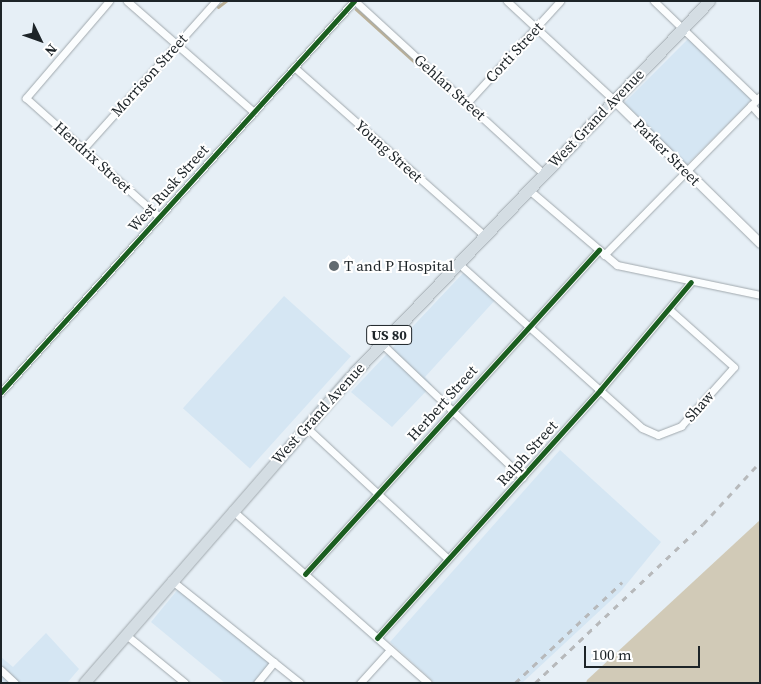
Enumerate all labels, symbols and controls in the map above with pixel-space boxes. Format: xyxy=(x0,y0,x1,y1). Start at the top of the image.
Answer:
north arrow xyxy=(15,15,65,65)
street label: Corti Street xyxy=(482,18,546,86)
street label: Morrison Street xyxy=(107,30,191,120)
text: N xyxy=(40,40,62,61)
street label: Gehlan Street xyxy=(411,50,489,124)
street label: West Grand Avenue xyxy=(544,65,648,171)
street label: Parker Street xyxy=(630,115,704,189)
street label: Young Street xyxy=(352,116,426,186)
street label: Hendrix Street xyxy=(51,118,135,196)
street label: West Rusk Street xyxy=(124,141,212,235)
place label: T and P Hospital xyxy=(344,257,454,275)
marker: T and P Hospital xyxy=(328,260,340,272)
road number: US 80 xyxy=(365,324,413,346)
street label: West Grand Avenue xyxy=(268,359,368,467)
street label: Herbert Street xyxy=(403,362,481,444)
street label: Shaw xyxy=(680,387,718,425)
street label: Ralph Street xyxy=(493,417,561,489)
scale bar xyxy=(586,636,702,668)
text: 100 m xyxy=(592,644,632,665)

